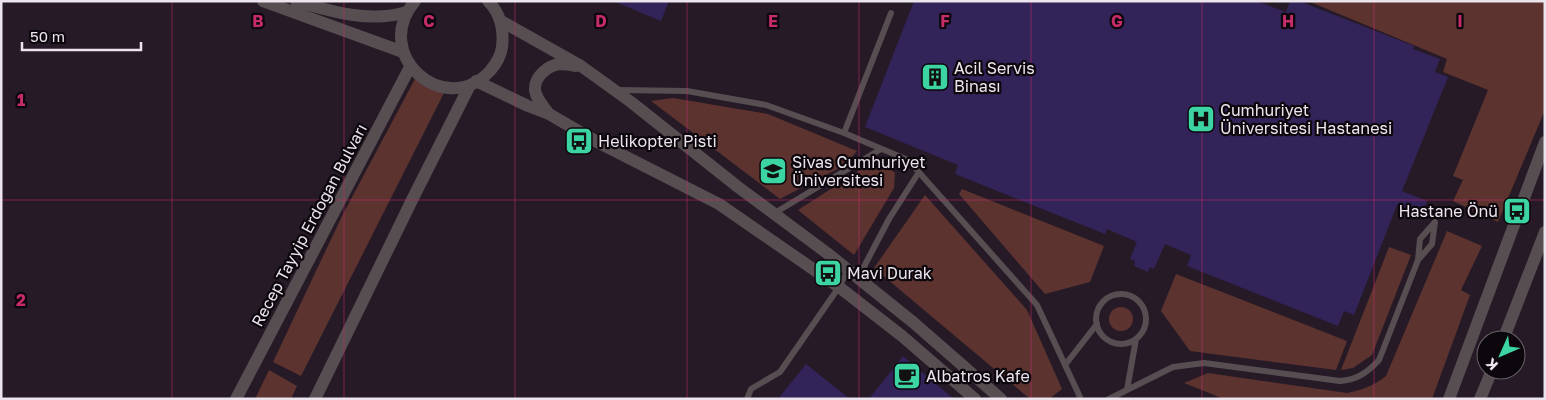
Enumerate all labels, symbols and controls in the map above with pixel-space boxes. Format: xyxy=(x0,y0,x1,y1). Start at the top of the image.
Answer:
text: B xyxy=(252,11,264,31)
text: C xyxy=(423,11,435,31)
text: D xyxy=(595,11,607,31)
text: E xyxy=(768,11,778,31)
text: F xyxy=(940,11,950,31)
text: G xyxy=(1111,11,1123,31)
text: H xyxy=(1282,11,1294,31)
text: I xyxy=(1457,11,1463,31)
scale bar xyxy=(22,20,141,52)
text: 50 m xyxy=(30,27,65,45)
place label: Acil Servis Binası xyxy=(954,58,1035,96)
building icon: Acil Servis Binası xyxy=(920,62,950,92)
text: 1 xyxy=(17,90,25,110)
place label: Cumhuriyet Üniversitesi Hastanesi xyxy=(1220,100,1392,138)
hospital icon: Cumhuriyet Üniversitesi Hastanesi xyxy=(1186,104,1216,134)
street label: Recep Tayyip Erdoğan Bulvarı xyxy=(247,120,371,330)
bus stop icon: Helikopter Pisti xyxy=(564,126,594,156)
place label: Helikopter Pisti xyxy=(598,131,717,151)
place label: Sivas Cumhuriyet Üniversitesi xyxy=(792,152,926,190)
school or university icon: Sivas Cumhuriyet Üniversitesi xyxy=(758,156,788,186)
bus stop icon: Hastane Önü xyxy=(1502,196,1532,226)
place label: Hastane Önü xyxy=(1398,201,1498,221)
bus stop icon: Mavi Durak xyxy=(813,258,843,288)
place label: Mavi Durak xyxy=(847,263,932,283)
text: 2 xyxy=(16,290,26,310)
north arrow xyxy=(1476,330,1526,380)
text: K xyxy=(1482,355,1501,374)
cafe icon: Albatros Kafe xyxy=(892,361,922,391)
place label: Albatros Kafe xyxy=(926,366,1030,386)

